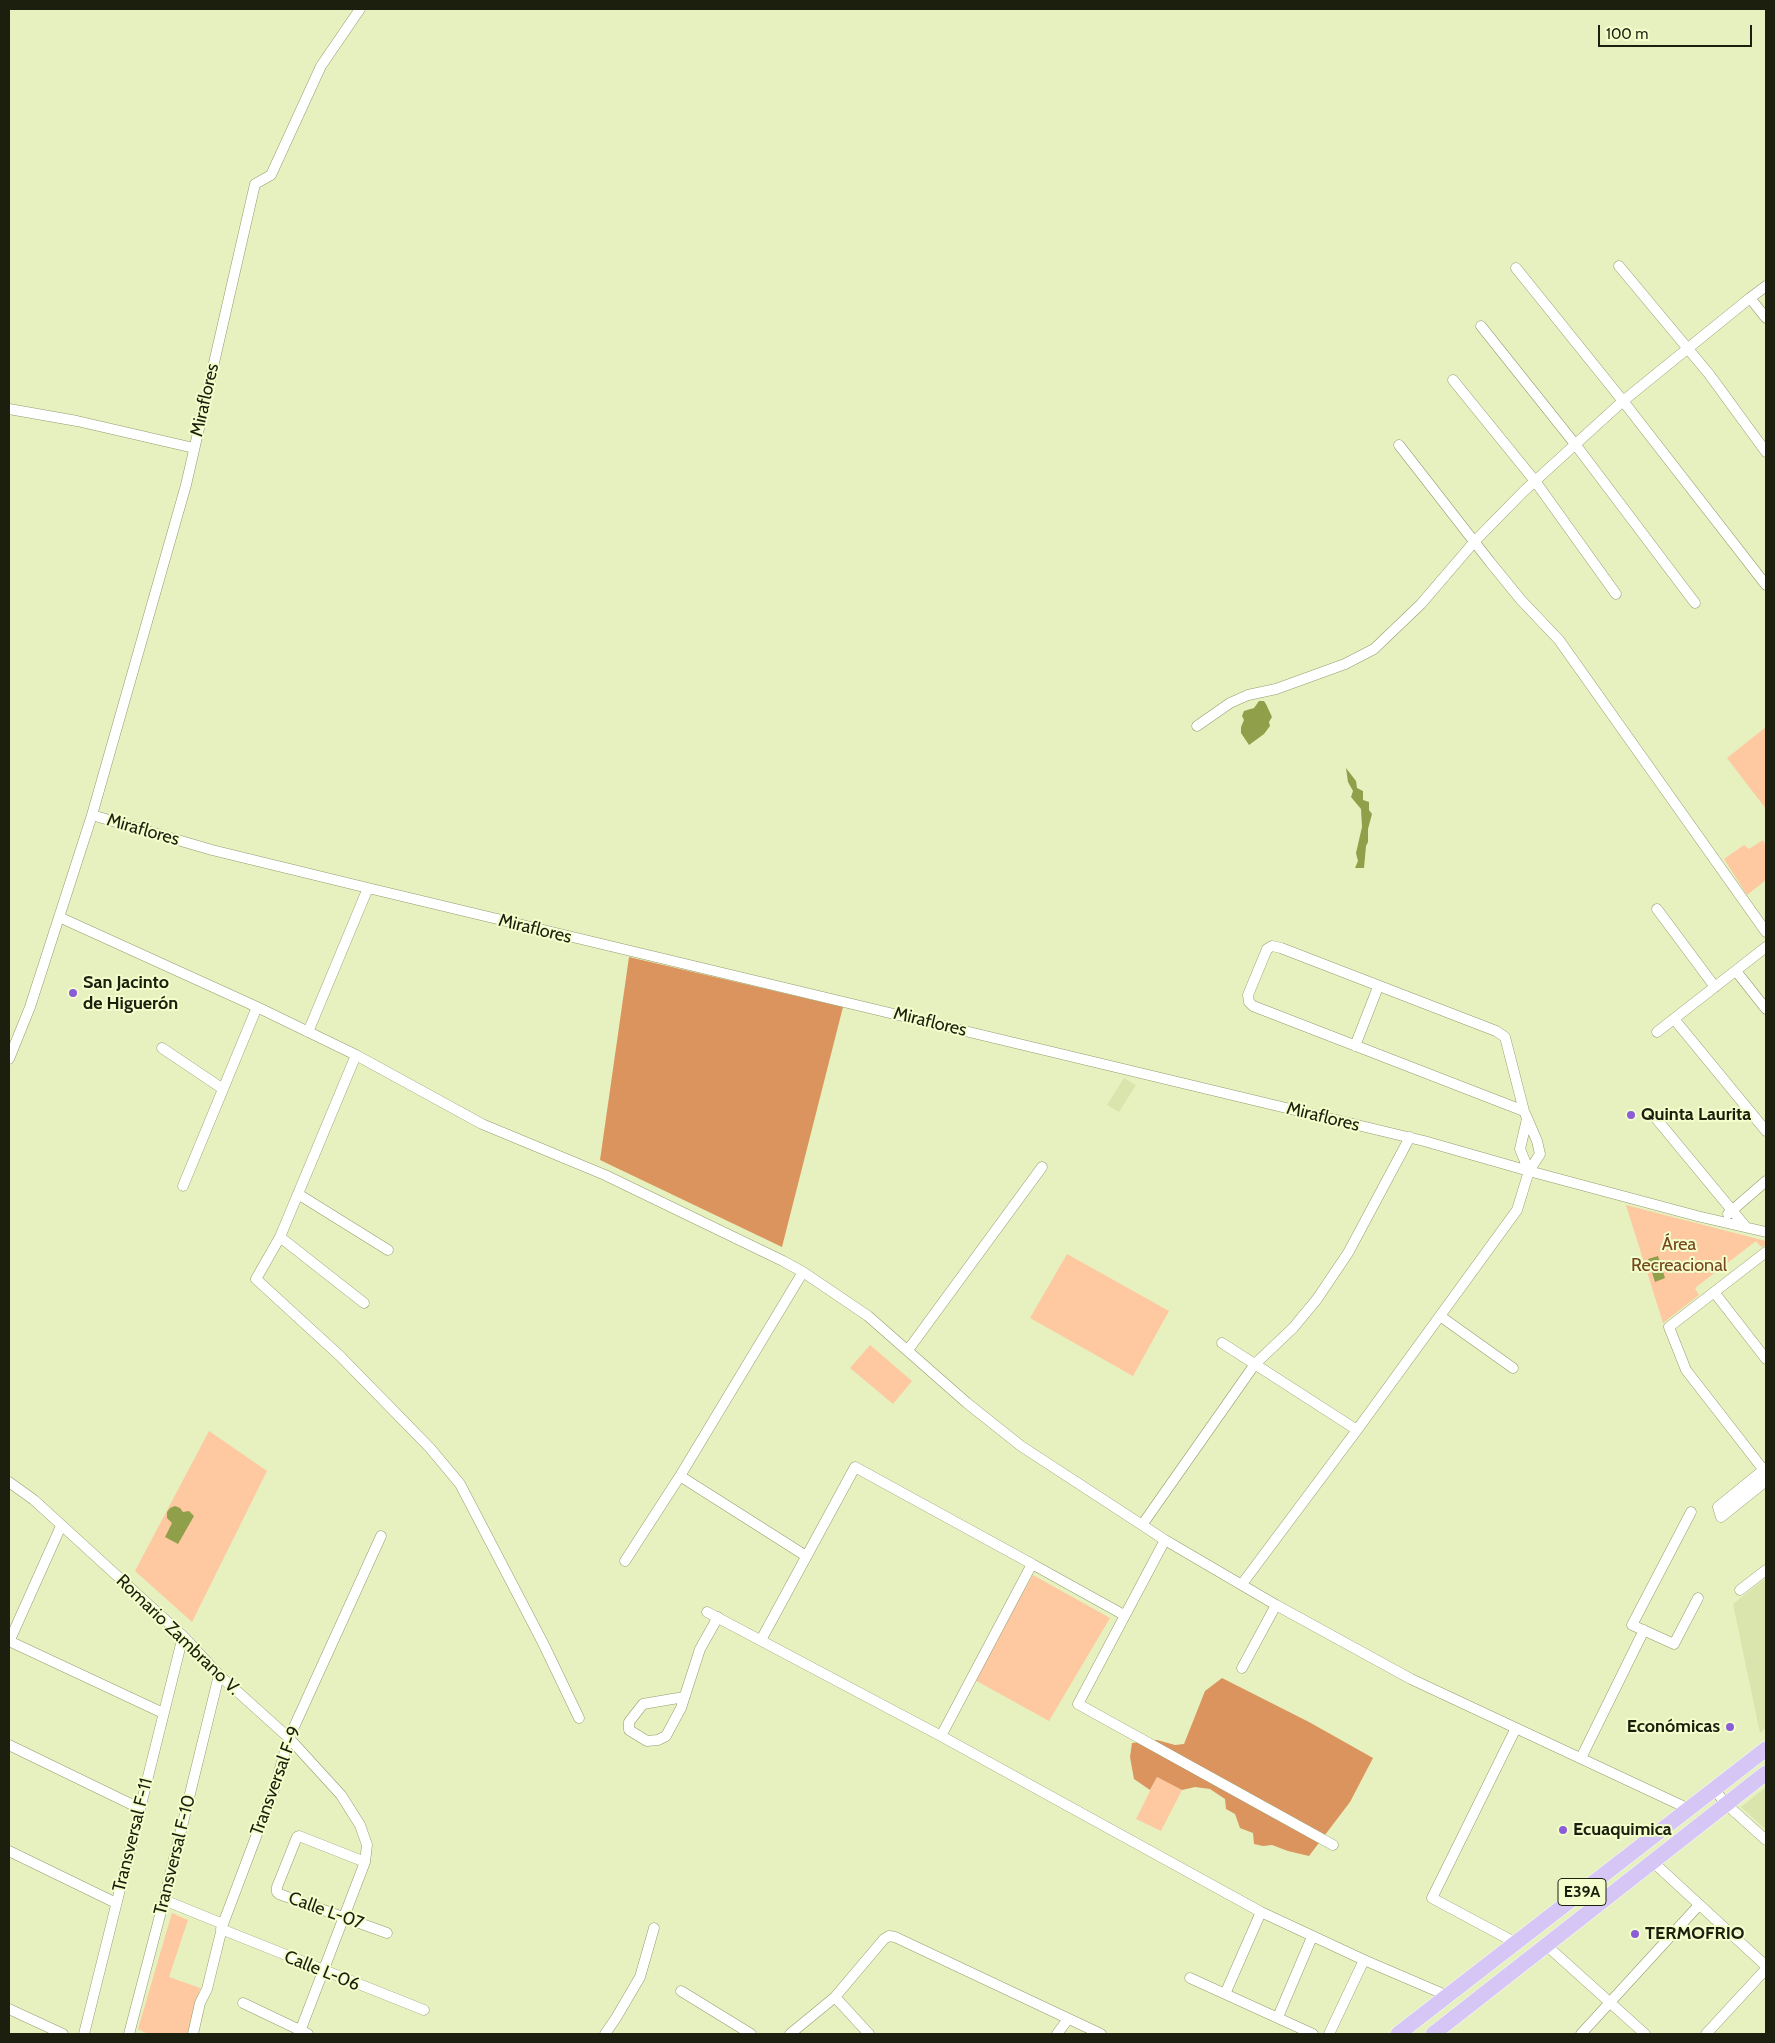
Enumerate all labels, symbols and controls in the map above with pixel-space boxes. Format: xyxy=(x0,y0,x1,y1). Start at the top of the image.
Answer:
scale bar xyxy=(1600,15,1754,47)
text: 100 m xyxy=(1606,25,1648,43)
street label: Miraflores xyxy=(186,361,224,439)
street label: Miraflores xyxy=(104,809,182,851)
street label: Miraflores xyxy=(496,910,574,948)
place label: San Jacinto de Higuerón xyxy=(83,972,178,1014)
marker: San Jacinto de Higuerón xyxy=(67,987,79,999)
street label: Miraflores xyxy=(891,1003,969,1041)
street label: Miraflores xyxy=(1284,1098,1362,1136)
place label: Quinta Laurita xyxy=(1641,1104,1751,1126)
marker: Quinta Laurita xyxy=(1625,1109,1637,1121)
park label: Área Recreacional xyxy=(1631,1234,1727,1276)
street label: Romario Zambrano V. xyxy=(111,1570,245,1700)
place label: Económicas xyxy=(1627,1716,1720,1738)
marker: Económicas xyxy=(1724,1721,1736,1733)
street label: Transversal F-9 xyxy=(246,1723,306,1839)
street label: Transversal F-11 xyxy=(108,1776,158,1894)
street label: Transversal F-10 xyxy=(150,1793,200,1917)
place label: Ecuaquimica xyxy=(1573,1819,1672,1841)
marker: Ecuaquimica xyxy=(1557,1824,1569,1836)
road number: E39A xyxy=(1558,1878,1606,1905)
street label: Calle L-07 xyxy=(285,1887,367,1935)
place label: TERMOFRIO xyxy=(1645,1923,1745,1945)
marker: TERMOFRIO xyxy=(1629,1928,1641,1940)
street label: Calle L-06 xyxy=(281,1946,363,1996)

